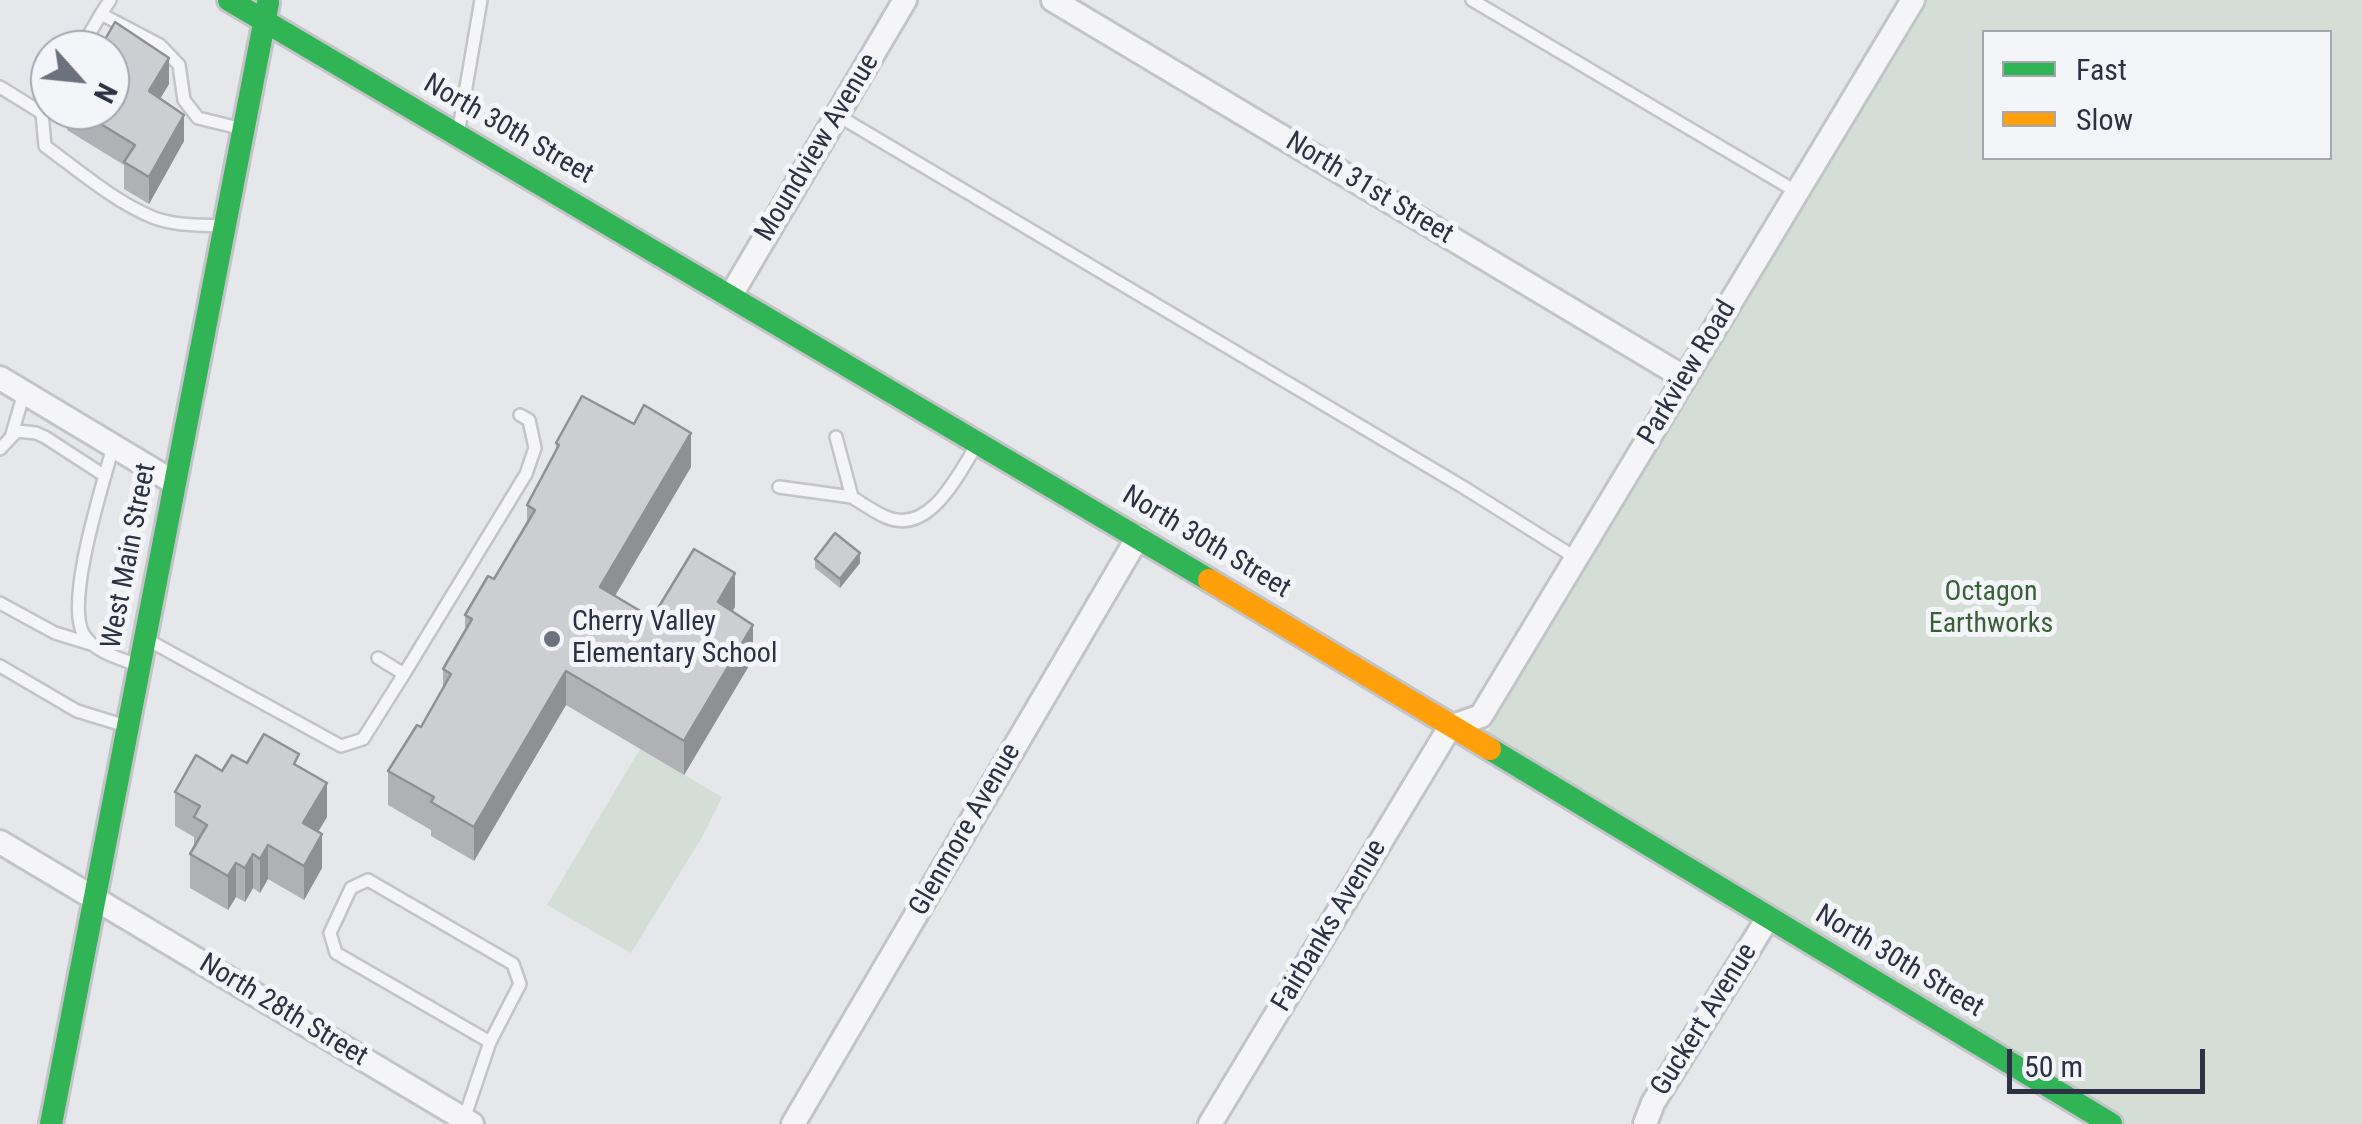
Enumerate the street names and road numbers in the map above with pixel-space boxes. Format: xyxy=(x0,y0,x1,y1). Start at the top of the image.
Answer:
street label: Moundview Avenue xyxy=(749,48,887,248)
street label: North 30th Street xyxy=(417,68,599,192)
street label: North 31st Street xyxy=(1279,126,1459,252)
street label: Parkview Road xyxy=(1632,295,1744,451)
street label: West Main Street xyxy=(96,460,164,652)
street label: North 30th Street xyxy=(1116,480,1296,606)
street label: Glenmore Avenue xyxy=(903,738,1029,922)
street label: Fairbanks Avenue xyxy=(1265,834,1395,1018)
street label: North 30th Street xyxy=(1809,899,1989,1025)
street label: Guckert Avenue xyxy=(1645,938,1765,1102)
street label: North 28th Street xyxy=(193,948,373,1074)

